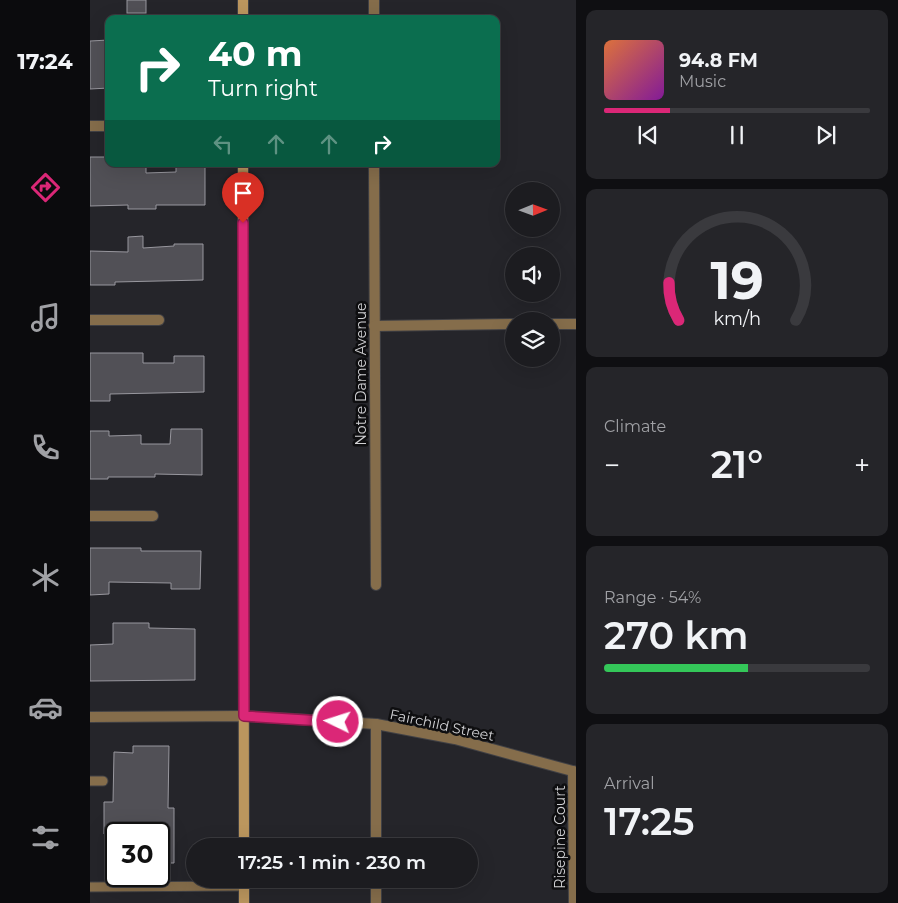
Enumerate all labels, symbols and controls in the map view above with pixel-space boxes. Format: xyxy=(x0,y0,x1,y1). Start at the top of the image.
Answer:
text: 40 m xyxy=(208,32,303,75)
icon: right xyxy=(125,35,190,100)
text: 17:24 xyxy=(17,48,73,75)
text: 94.8 FM xyxy=(679,49,758,72)
text: Music xyxy=(679,72,726,91)
text: Turn right xyxy=(208,75,318,102)
icon: previous xyxy=(634,121,662,149)
icon: pause xyxy=(723,121,751,149)
icon: next xyxy=(812,121,840,149)
icon: left xyxy=(209,130,237,158)
icon: ahead xyxy=(262,130,290,158)
icon: ahead xyxy=(315,130,343,158)
icon: right xyxy=(368,130,396,158)
icon: directions xyxy=(28,170,63,205)
pin xyxy=(222,172,264,223)
icon: arrive xyxy=(229,179,257,207)
north arrow xyxy=(505,182,560,238)
map controls xyxy=(505,182,560,367)
button: sound xyxy=(505,247,560,302)
text: 19 xyxy=(710,249,764,312)
icon: music xyxy=(28,300,63,335)
street label: Notre Dame Avenue xyxy=(352,302,370,446)
text: km/h xyxy=(713,308,761,329)
button: layers xyxy=(505,312,560,367)
text: Climate xyxy=(604,417,666,436)
icon: phone xyxy=(28,430,63,465)
text: 21° xyxy=(711,441,763,488)
text: − xyxy=(604,448,620,482)
text: + xyxy=(854,448,870,482)
icon: climate xyxy=(28,560,63,595)
text: Range · 54% xyxy=(604,588,701,607)
text: 270 km xyxy=(604,612,748,659)
icon: car xyxy=(28,690,63,725)
position arrow xyxy=(311,695,363,747)
street label: Fairchild Street xyxy=(388,705,496,745)
text: Arrival xyxy=(604,774,654,793)
street label: Risepine Court xyxy=(551,785,569,889)
text: 17:25 xyxy=(604,798,694,845)
icon: filters xyxy=(28,820,63,855)
speed limit sign: 30 xyxy=(105,822,170,887)
text: 17:25 · 1 min · 230 m xyxy=(238,851,426,874)

